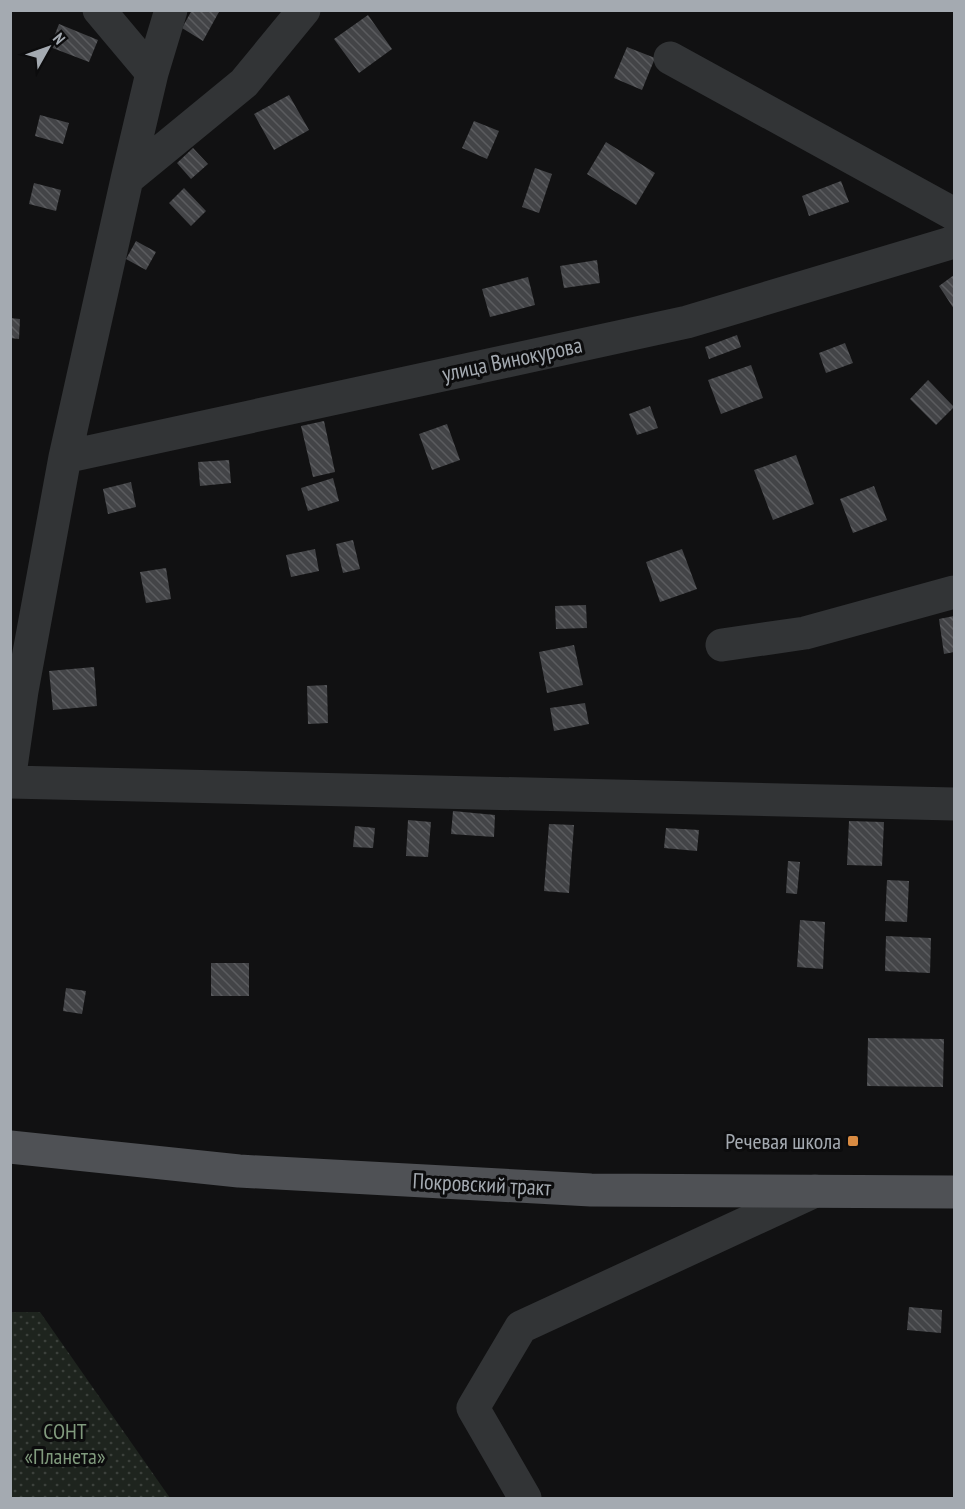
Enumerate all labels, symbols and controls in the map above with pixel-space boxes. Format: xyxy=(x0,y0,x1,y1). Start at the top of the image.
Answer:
north arrow xyxy=(18,18,78,78)
text: N xyxy=(49,29,70,48)
street label: улица Винокурова xyxy=(439,331,585,387)
place label: Речевая школа xyxy=(725,1127,841,1155)
marker: Речевая школа xyxy=(846,1134,860,1148)
street label: Покровский тракт xyxy=(412,1166,553,1202)
park label: СОНТ «Планета» xyxy=(25,1417,105,1470)

